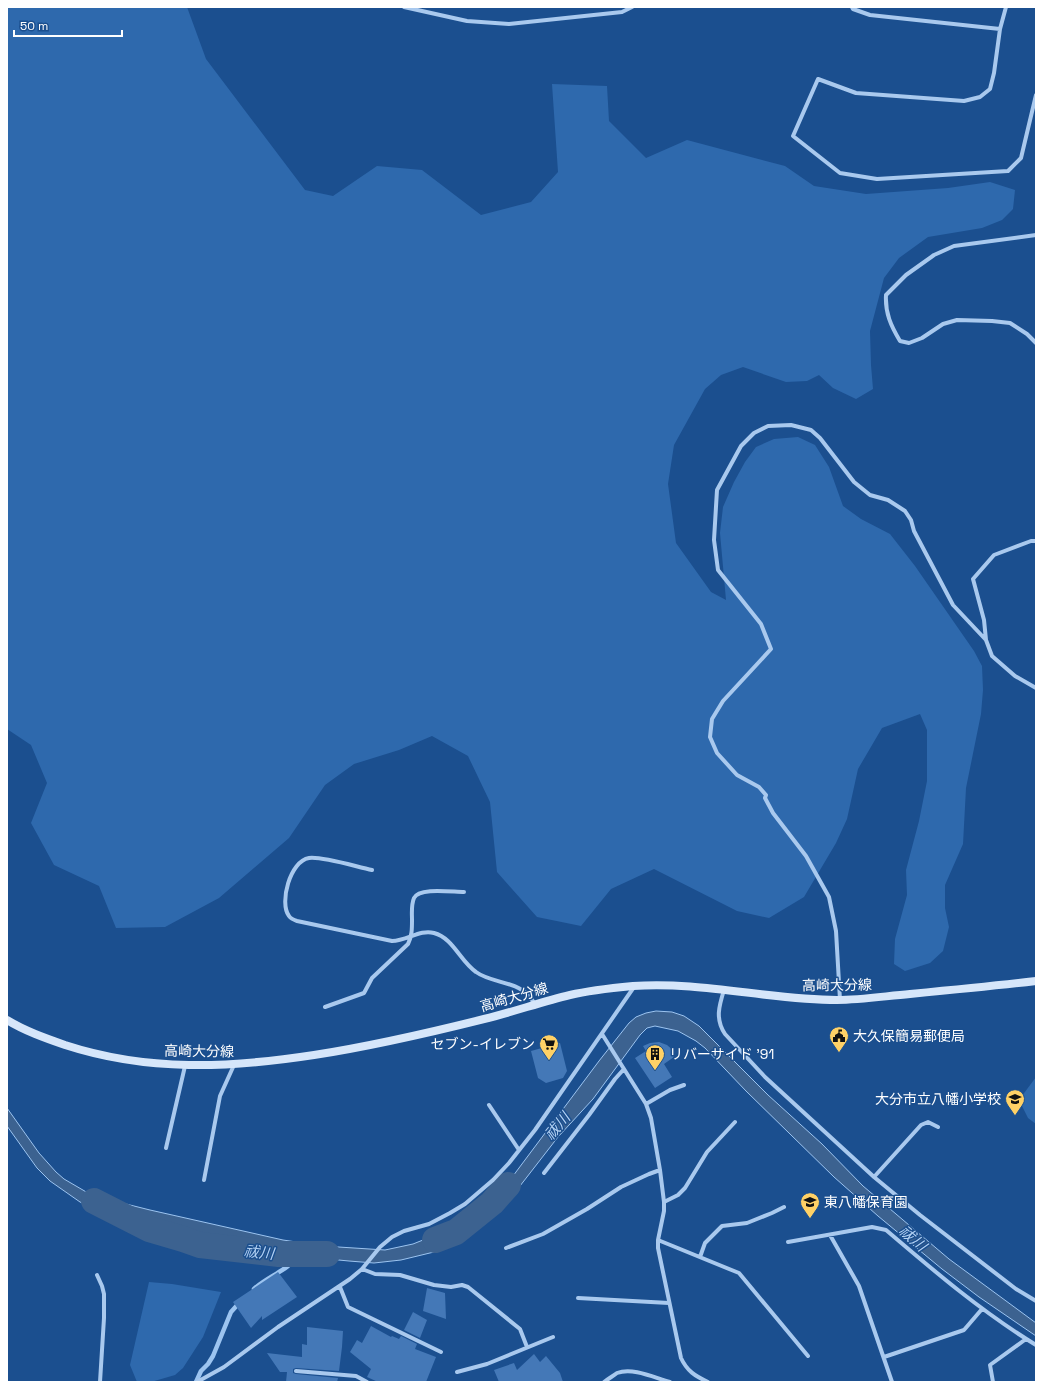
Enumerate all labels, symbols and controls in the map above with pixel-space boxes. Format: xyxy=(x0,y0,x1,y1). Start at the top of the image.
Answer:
scale bar xyxy=(14,12,122,38)
text: 50 m xyxy=(20,18,48,34)
street label: 高崎大分線 xyxy=(802,975,872,995)
street label: 高崎大分線 xyxy=(478,979,550,1015)
public building icon: 大久保簡易郵便局 xyxy=(828,1025,850,1053)
place label: 大久保簡易郵便局 xyxy=(853,1027,965,1045)
supermarket icon: セブン-イレブン xyxy=(538,1033,560,1061)
place label: セブン-イレブン xyxy=(431,1035,535,1053)
street label: 高崎大分線 xyxy=(164,1041,234,1061)
building icon: リバーサイド '91 xyxy=(644,1043,666,1071)
place label: リバーサイド '91 xyxy=(669,1045,774,1063)
school or university icon: 大分市立八幡小学校 xyxy=(1004,1088,1026,1116)
place label: 大分市立八幡小学校 xyxy=(875,1090,1001,1108)
water label: 祓川 xyxy=(540,1107,575,1144)
school or university icon: 東八幡保育園 xyxy=(799,1191,821,1219)
place label: 東八幡保育園 xyxy=(824,1193,908,1211)
water label: 祓川 xyxy=(895,1221,932,1256)
water label: 祓川 xyxy=(243,1241,277,1263)

